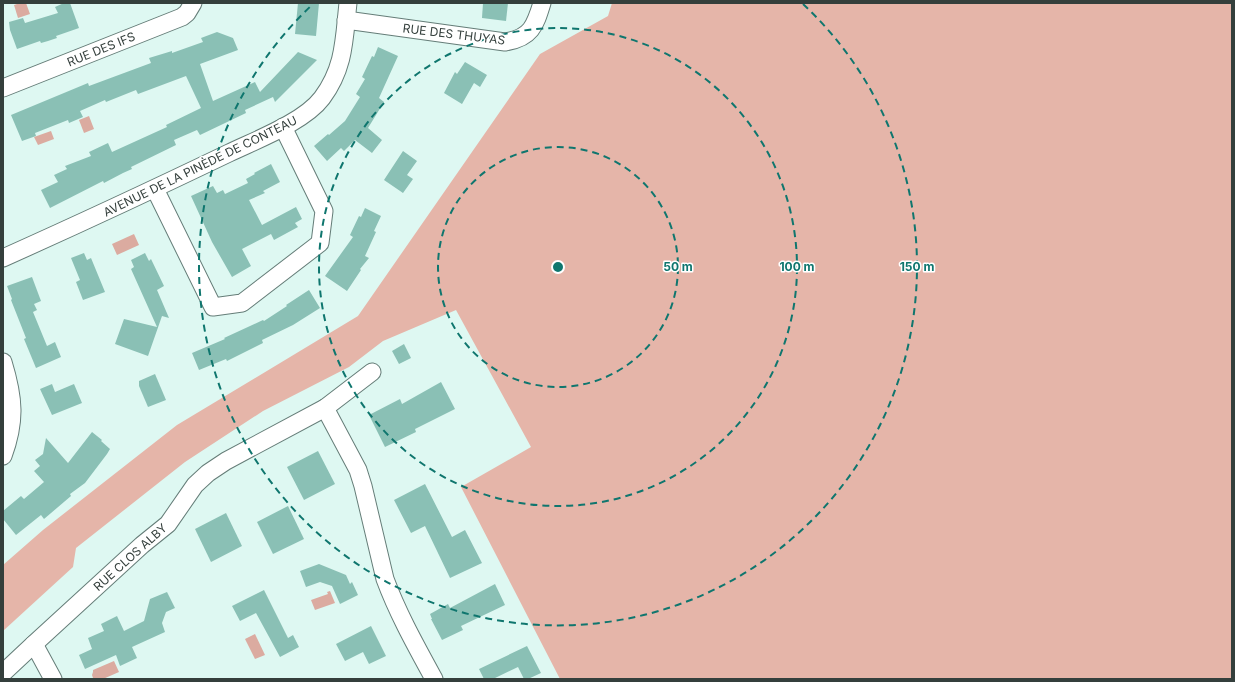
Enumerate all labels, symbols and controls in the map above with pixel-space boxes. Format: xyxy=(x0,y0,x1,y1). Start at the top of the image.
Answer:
street label: RUE DES THUYAS xyxy=(402,20,506,48)
street label: RUE DES IFS xyxy=(65,28,138,69)
street label: AVENUE DE LA PINÈDE DE CONTEAU xyxy=(101,112,299,220)
text: 50 m xyxy=(663,259,693,274)
text: 100 m xyxy=(779,259,815,274)
text: 150 m xyxy=(900,259,934,274)
centre of rings xyxy=(551,260,565,274)
street label: RUE CLOS ALBY xyxy=(90,520,170,594)

